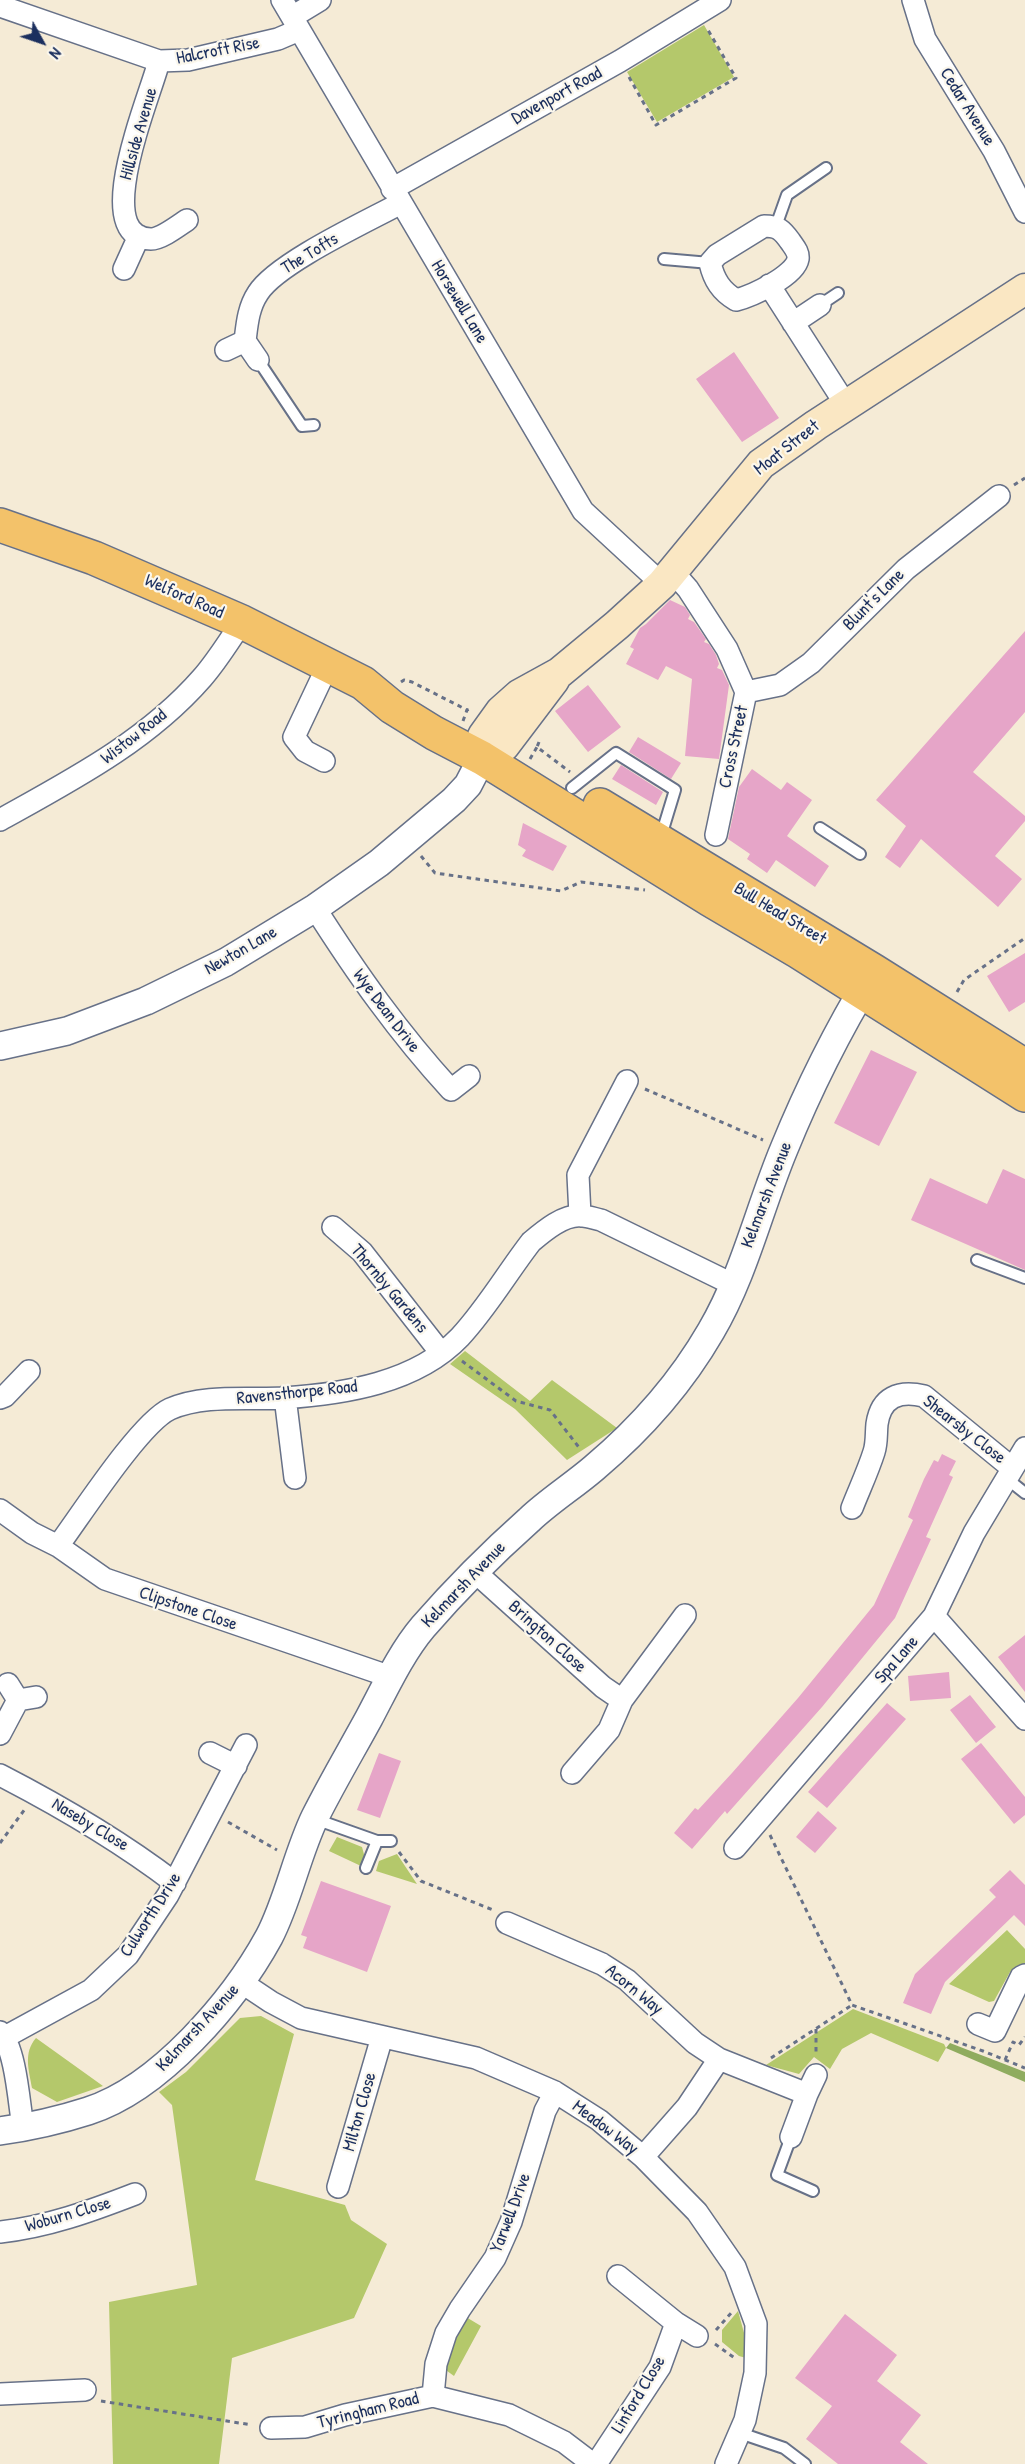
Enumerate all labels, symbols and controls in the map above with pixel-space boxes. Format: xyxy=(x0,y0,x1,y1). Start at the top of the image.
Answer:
north arrow xyxy=(12,12,72,72)
street label: Halcroft Rise xyxy=(174,32,262,70)
text: N xyxy=(45,43,67,64)
street label: Davenport Road xyxy=(508,62,606,130)
street label: Cedar Avenue xyxy=(935,64,999,150)
street label: Hillside Avenue xyxy=(116,85,162,183)
street label: The Tofts xyxy=(278,229,342,279)
street label: Horsewell Lane xyxy=(426,257,492,347)
street label: Moat Street xyxy=(750,416,824,480)
street label: Blunt's Lane xyxy=(839,565,909,635)
street label: Welford Road xyxy=(141,570,227,624)
street label: Cross Street xyxy=(715,704,753,790)
street label: Wistow Road xyxy=(97,705,171,769)
street label: Bull Head Street xyxy=(730,878,830,950)
street label: Newton Lane xyxy=(201,922,281,980)
street label: Wye Dean Drive xyxy=(348,965,424,1057)
street label: Kelmarsh Avenue xyxy=(737,1139,797,1251)
street label: Thornby Gardens xyxy=(346,1240,432,1338)
street label: Ravensthorpe Road xyxy=(236,1376,358,1410)
street label: Shearsby Close xyxy=(918,1391,1010,1469)
street label: Kelmarsh Avenue xyxy=(417,1537,511,1633)
street label: Clipstone Close xyxy=(136,1582,240,1636)
street label: Brington Close xyxy=(503,1596,591,1678)
street label: Spa Lane xyxy=(870,1632,924,1688)
street label: Naseby Close xyxy=(48,1794,132,1856)
street label: Culworth Drive xyxy=(116,1869,186,1961)
street label: Acorn Way xyxy=(601,1960,667,2020)
street label: Kelmarsh Avenue xyxy=(152,1980,244,2076)
street label: Milton Close xyxy=(338,2070,382,2154)
street label: Meadow Way xyxy=(568,2096,642,2160)
street label: Yarwell Drive xyxy=(486,2170,536,2256)
street label: Woburn Close xyxy=(23,2192,113,2238)
street label: Linford Close xyxy=(607,2352,671,2438)
street label: Tyringham Road xyxy=(315,2388,421,2434)

